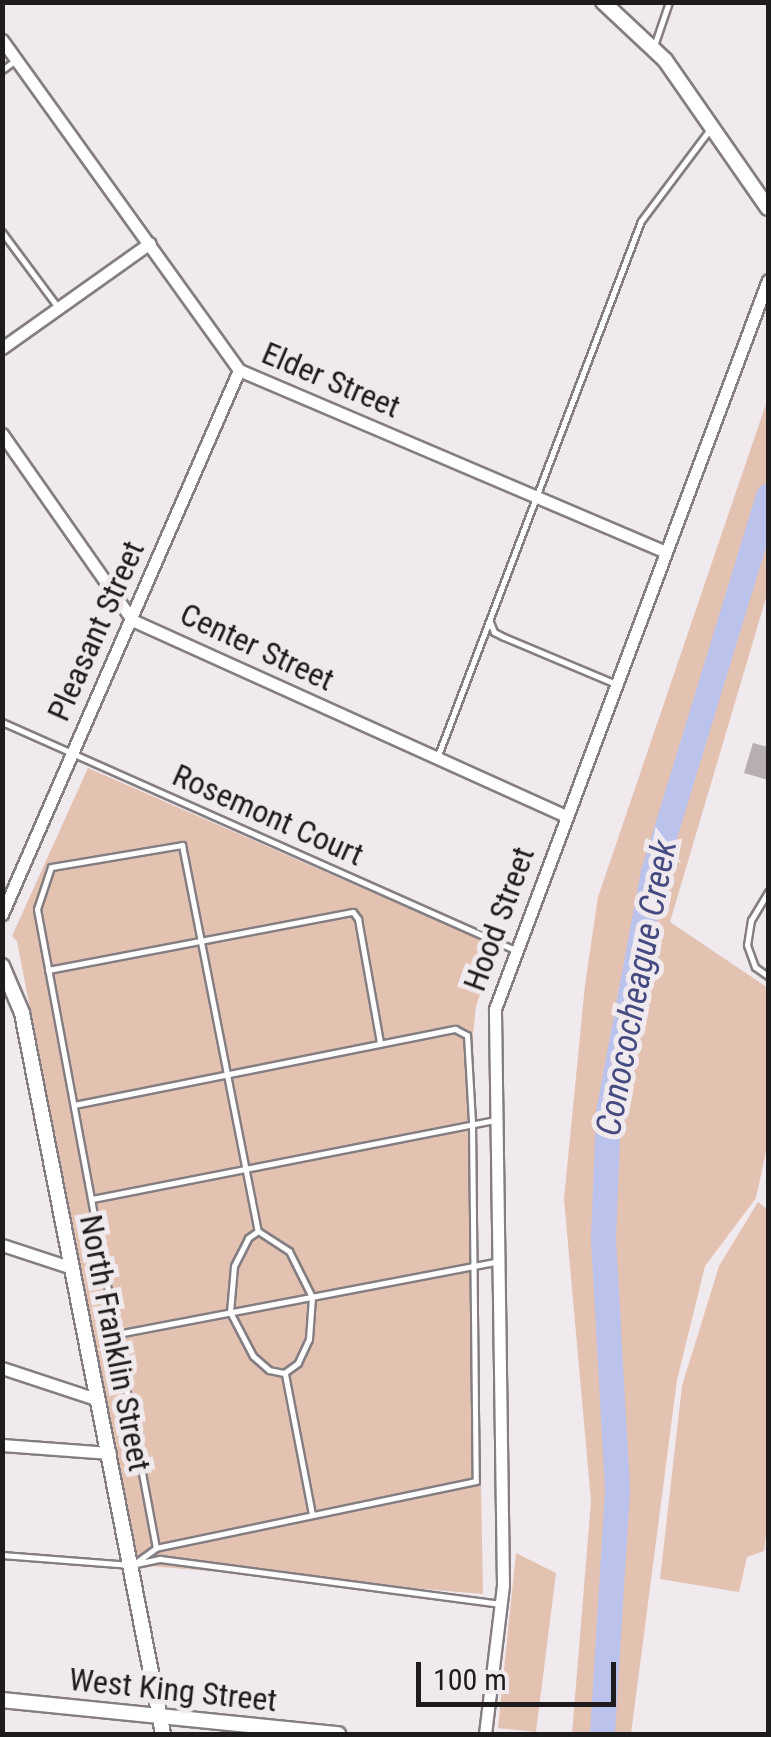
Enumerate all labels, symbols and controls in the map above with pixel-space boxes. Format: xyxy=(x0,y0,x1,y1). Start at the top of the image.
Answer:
street label: Elder Street xyxy=(256,334,406,426)
street label: Pleasant Street xyxy=(39,535,153,727)
street label: Center Street xyxy=(174,595,340,699)
street label: Rosemont Court xyxy=(167,756,369,874)
water label: Conococheague Creek xyxy=(588,837,686,1139)
street label: Hood Street xyxy=(455,842,543,996)
street label: North Franklin Street xyxy=(71,1211,159,1475)
scale bar xyxy=(421,1642,621,1704)
street label: West King Street xyxy=(67,1660,279,1720)
text: 100 m xyxy=(433,1662,507,1697)

